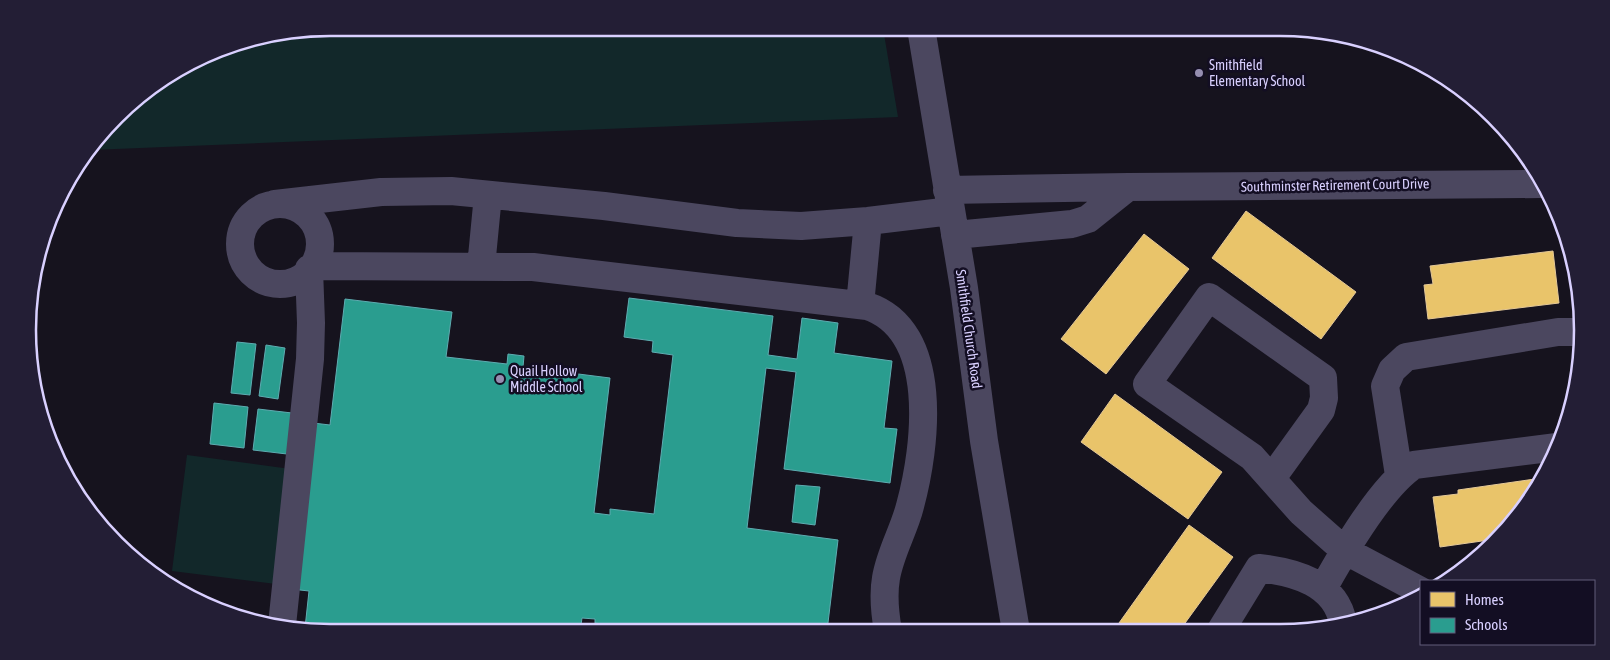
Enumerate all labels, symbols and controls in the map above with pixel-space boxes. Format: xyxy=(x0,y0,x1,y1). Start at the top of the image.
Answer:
place label: Smithfield Elementary School xyxy=(1209,57,1305,89)
marker: Smithfield Elementary School xyxy=(1193,67,1205,79)
street label: Southminster Retirement Court Drive xyxy=(1241,175,1429,195)
street label: Smithfield Church Road xyxy=(953,268,985,390)
place label: Quail Hollow Middle School xyxy=(510,363,583,395)
marker: Quail Hollow Middle School xyxy=(494,373,506,385)
legend xyxy=(1420,580,1595,645)
text: Homes xyxy=(1465,591,1504,608)
text: Schools xyxy=(1465,616,1508,633)

